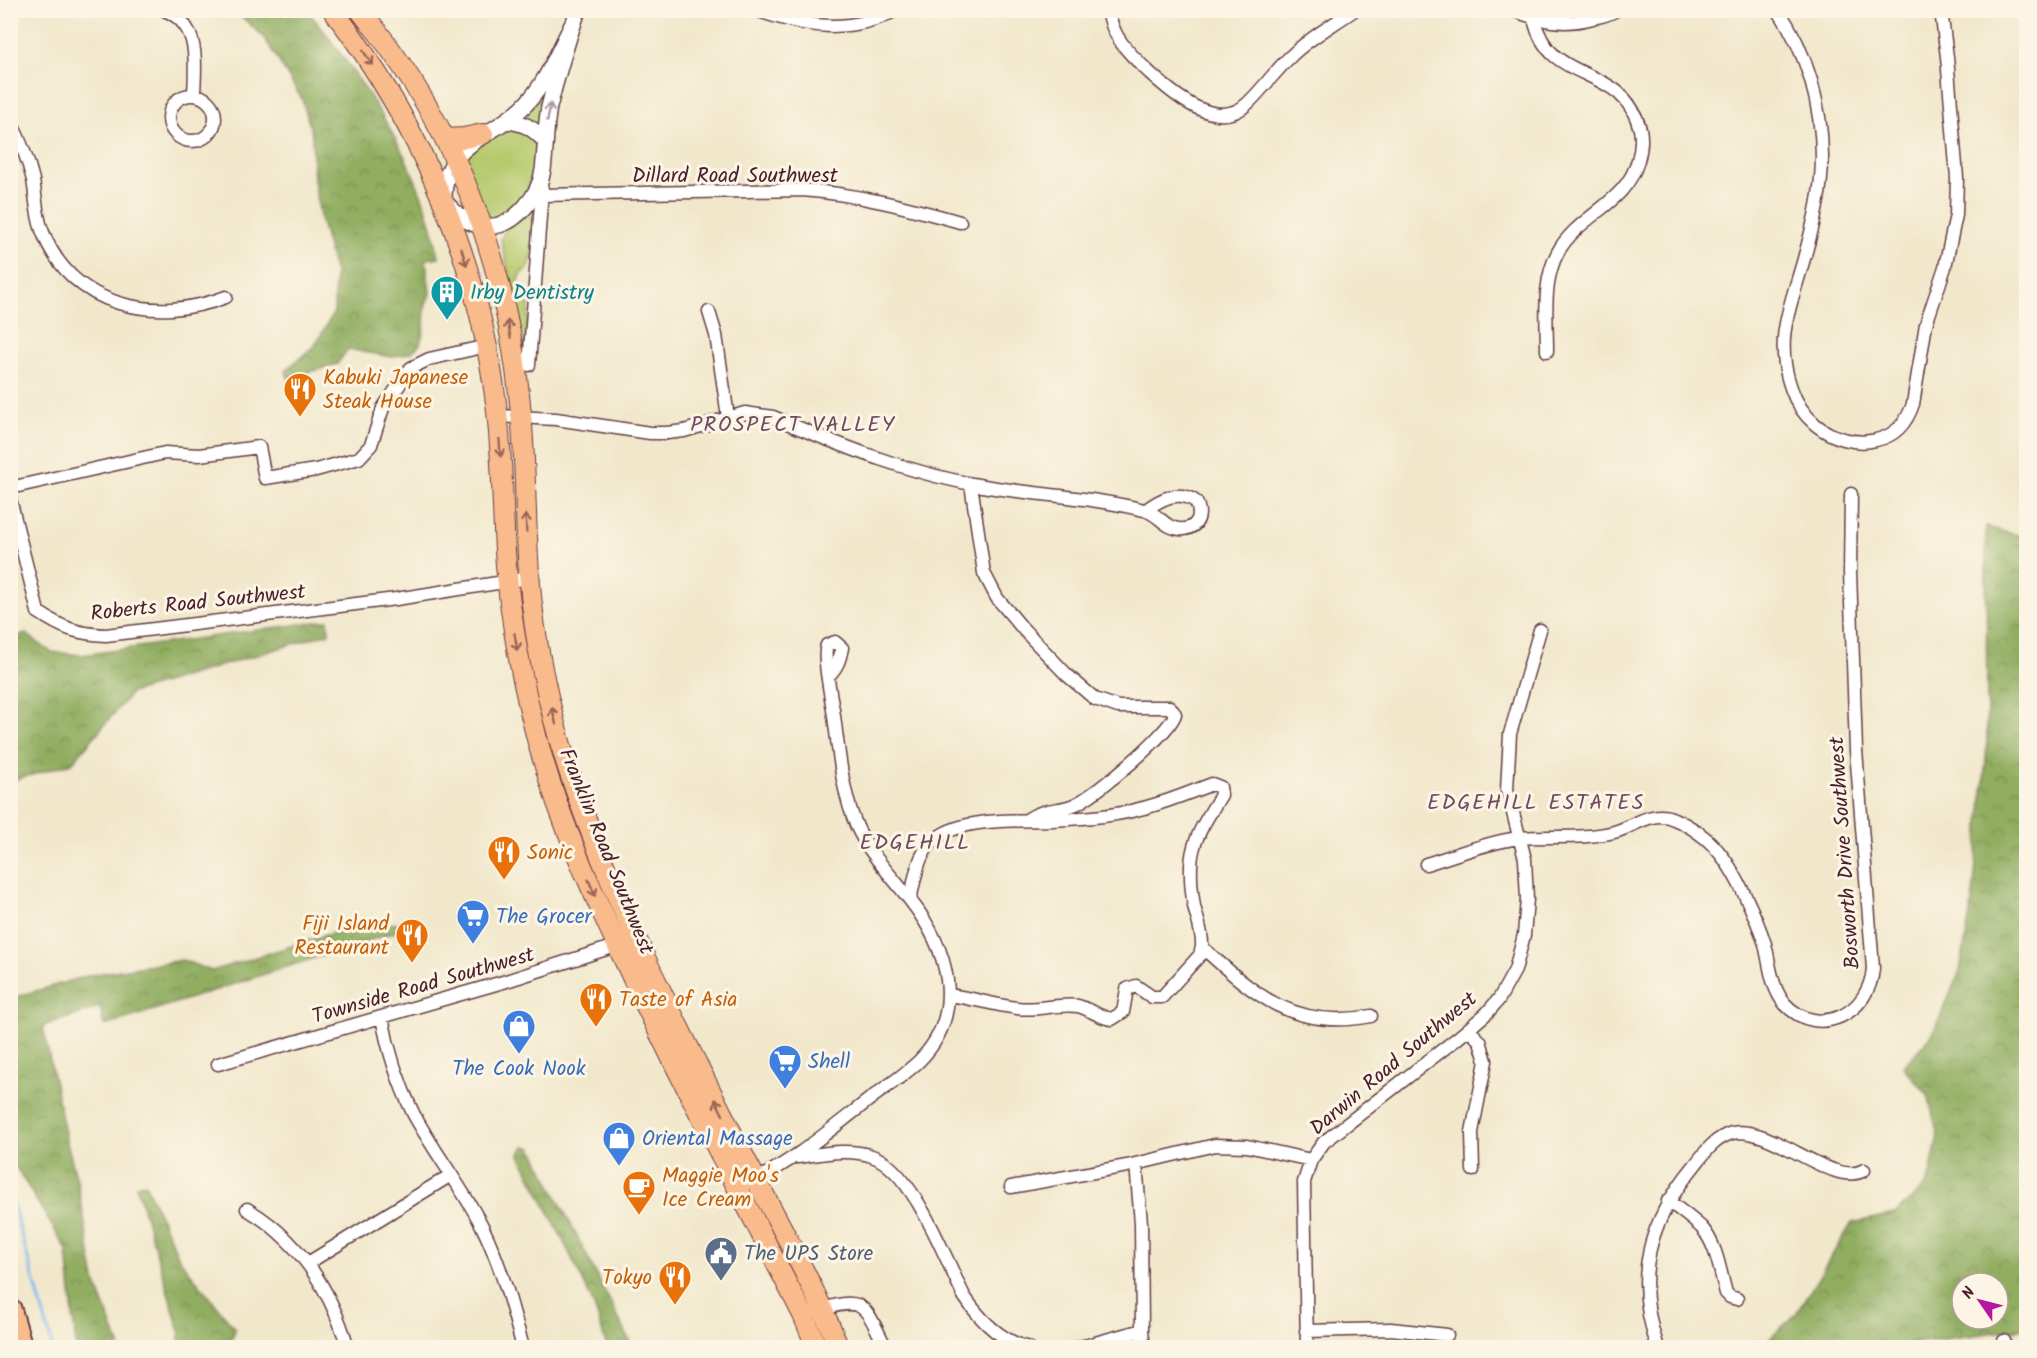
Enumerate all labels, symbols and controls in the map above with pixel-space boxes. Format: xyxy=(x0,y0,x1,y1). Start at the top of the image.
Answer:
one-way arrow xyxy=(362,49,374,66)
one-way arrow xyxy=(544,103,555,122)
street label: Dillard Road Southwest xyxy=(632,160,839,193)
one-way arrow xyxy=(459,247,470,266)
building icon: Irby Dentistry xyxy=(429,274,465,321)
place label: Irby Dentistry xyxy=(470,277,594,310)
one-way arrow xyxy=(503,320,514,339)
place label: Kabuki Japanese Steak House xyxy=(323,362,469,419)
restaurant icon: Kabuki Japanese Steak House xyxy=(282,371,318,418)
district label: PROSPECT VALLEY xyxy=(690,408,896,443)
one-way arrow xyxy=(494,437,505,457)
one-way arrow xyxy=(520,514,532,534)
street label: Roberts Road Southwest xyxy=(89,576,308,631)
one-way arrow xyxy=(511,632,522,651)
one-way arrow xyxy=(547,707,559,726)
street label: Bosworth Drive Southwest xyxy=(1821,735,1870,970)
street label: Franklin Road Southwest xyxy=(549,743,662,960)
district label: EDGEHILL ESTATES xyxy=(1427,786,1645,821)
district label: EDGEHILL xyxy=(860,826,970,861)
restaurant icon: Sonic xyxy=(486,834,522,881)
place label: Sonic xyxy=(527,837,573,870)
one-way arrow xyxy=(587,878,598,897)
supermarket icon: The Grocer xyxy=(455,898,491,945)
place label: The Grocer xyxy=(496,901,592,934)
place label: Fiji Island Restaurant xyxy=(294,908,390,965)
restaurant icon: Fiji Island Restaurant xyxy=(394,917,430,964)
street label: Townside Road Southwest xyxy=(308,939,539,1034)
restaurant icon: Taste of Asia xyxy=(578,981,614,1028)
street label: Darwin Road Southwest xyxy=(1303,983,1486,1144)
place label: Taste of Asia xyxy=(619,984,737,1017)
shop icon: The Cook Nook xyxy=(501,1008,537,1055)
supermarket icon: Shell xyxy=(767,1043,803,1090)
place label: Shell xyxy=(808,1046,850,1079)
place label: The Cook Nook xyxy=(452,1053,586,1086)
one-way arrow xyxy=(713,1099,724,1117)
shop icon: Oriental Massage xyxy=(601,1120,637,1167)
place label: Oriental Massage xyxy=(642,1123,793,1156)
place label: Maggie Moo's Ice Cream xyxy=(662,1160,779,1217)
cafe icon: Maggie Moo's Ice Cream xyxy=(621,1169,657,1216)
public building icon: The UPS Store xyxy=(703,1235,739,1282)
place label: The UPS Store xyxy=(744,1238,874,1271)
restaurant icon: Tokyo xyxy=(657,1259,693,1306)
place label: Tokyo xyxy=(602,1262,652,1295)
north arrow xyxy=(1950,1271,2010,1331)
text: N xyxy=(1956,1282,1982,1305)

